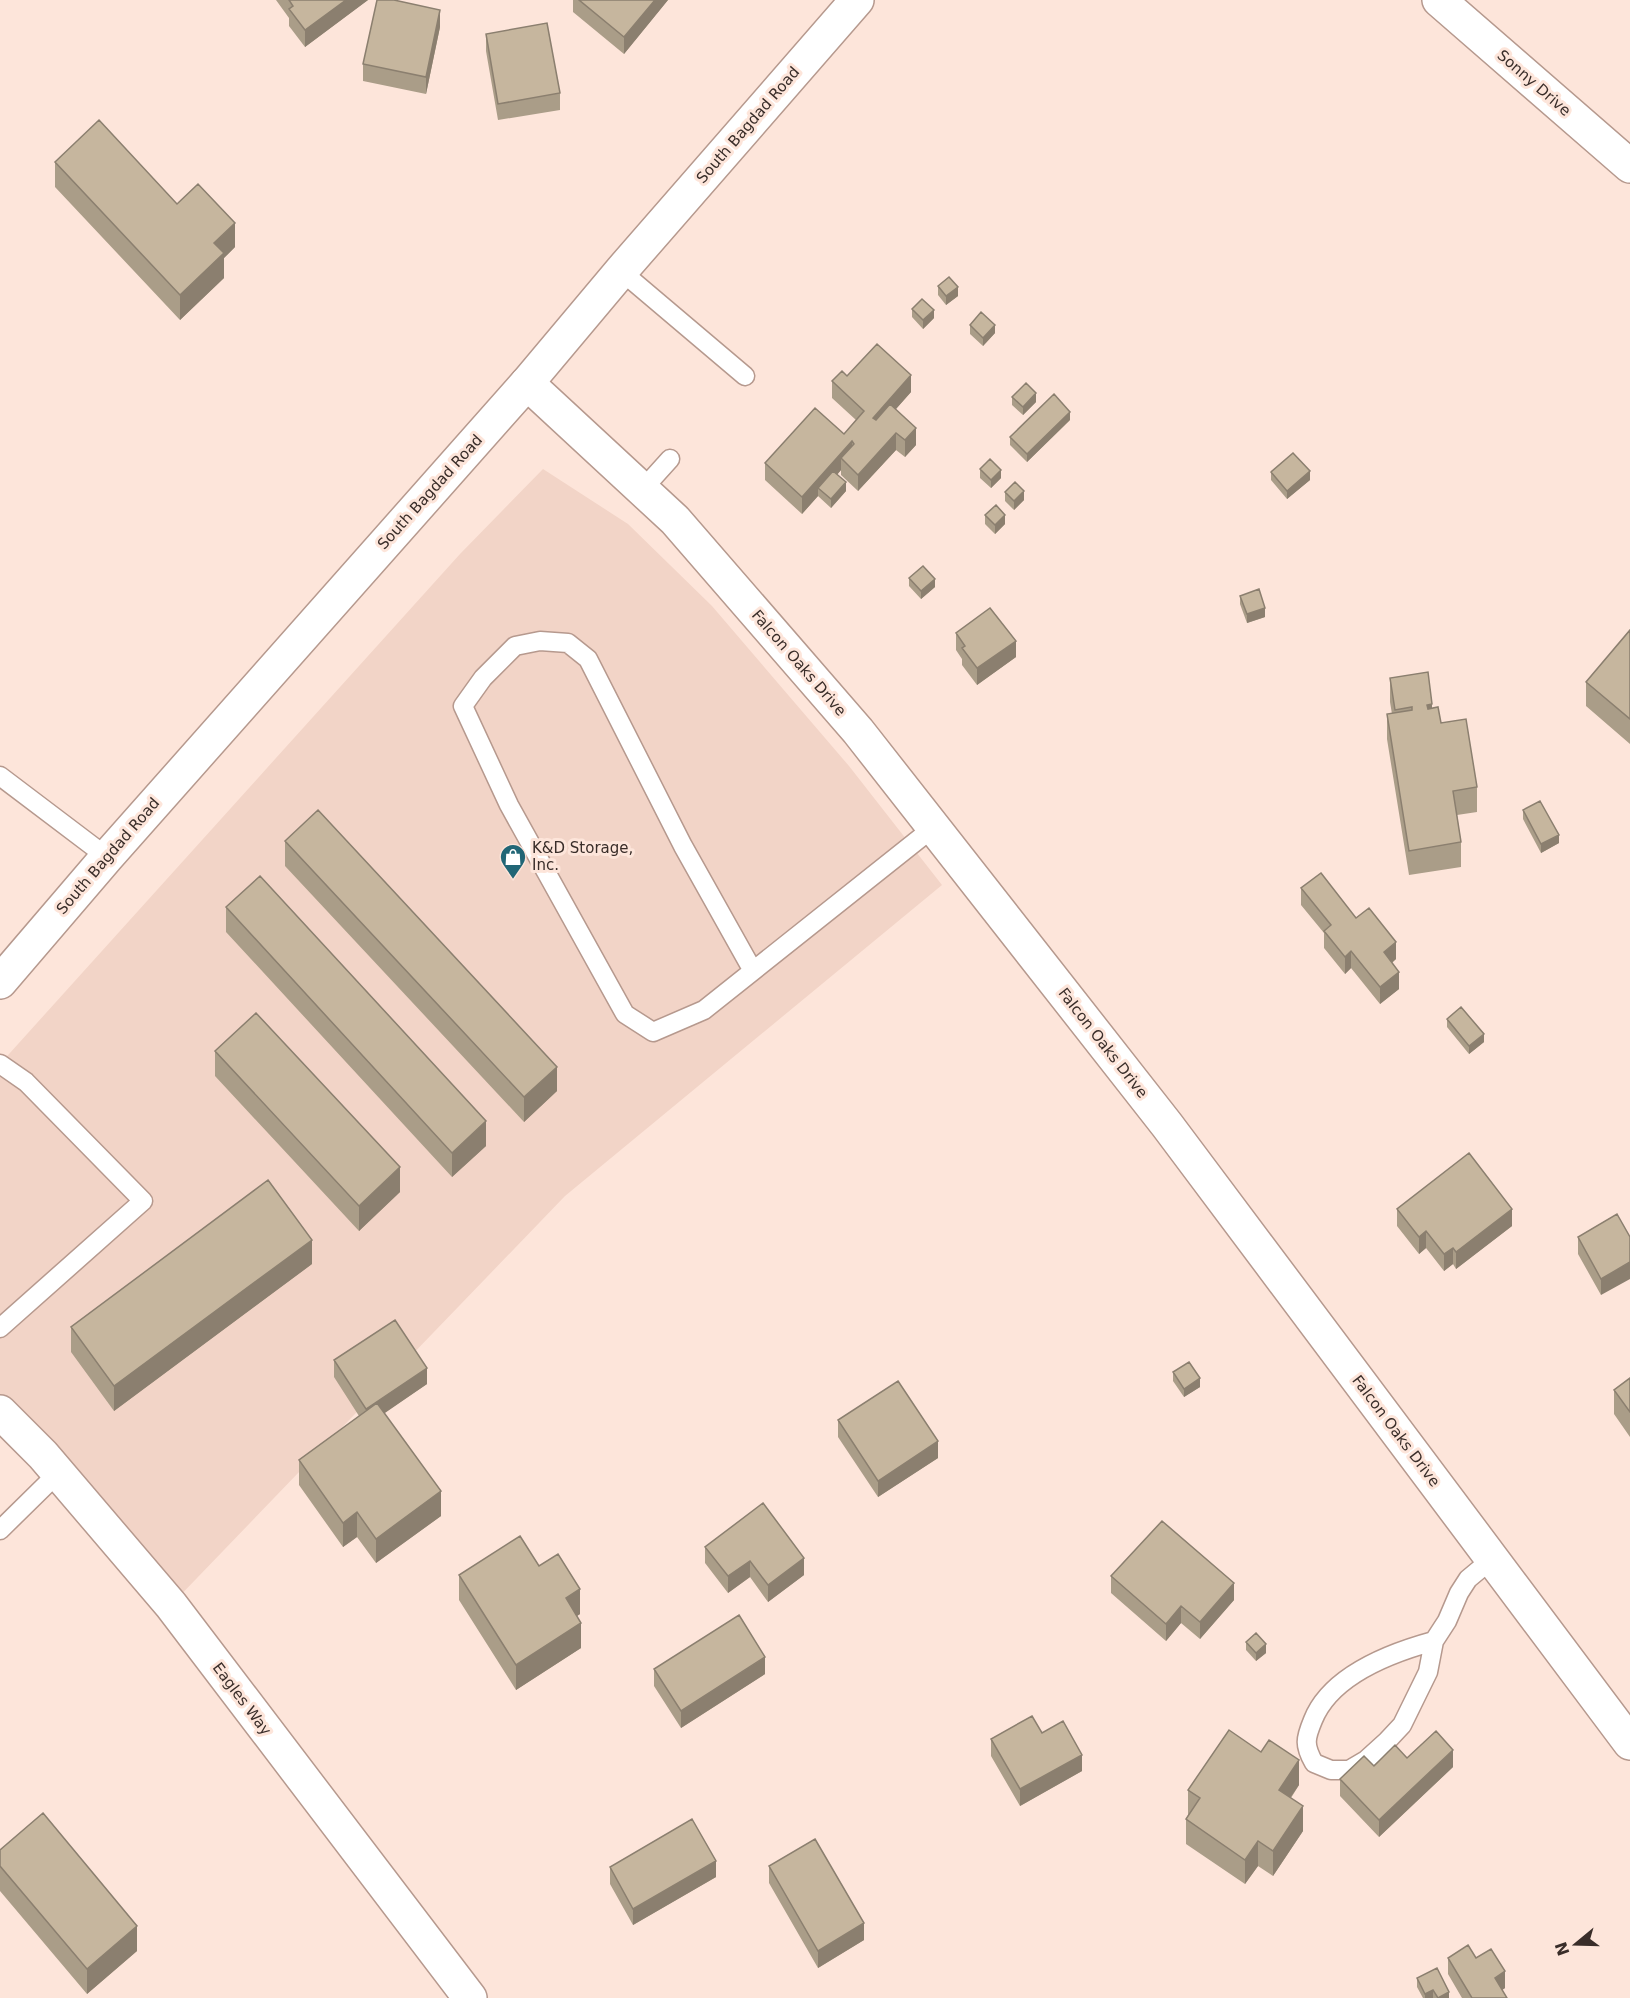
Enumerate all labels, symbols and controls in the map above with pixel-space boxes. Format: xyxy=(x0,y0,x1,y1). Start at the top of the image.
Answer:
street label: Sonny Drive xyxy=(1494,46,1574,120)
street label: South Bagdad Road xyxy=(693,63,803,187)
street label: South Bagdad Road xyxy=(374,431,486,553)
street label: Falcon Oaks Drive xyxy=(748,606,850,720)
street label: South Bagdad Road xyxy=(53,794,163,918)
place label: K&D Storage, Inc. xyxy=(532,839,633,874)
shop icon: K&D Storage, Inc. xyxy=(498,842,528,880)
street label: Falcon Oaks Drive xyxy=(1054,984,1152,1102)
street label: Falcon Oaks Drive xyxy=(1348,1372,1444,1490)
street label: Eagles Way xyxy=(209,1659,275,1739)
north arrow xyxy=(1546,1914,1606,1974)
text: N xyxy=(1551,1939,1573,1958)

